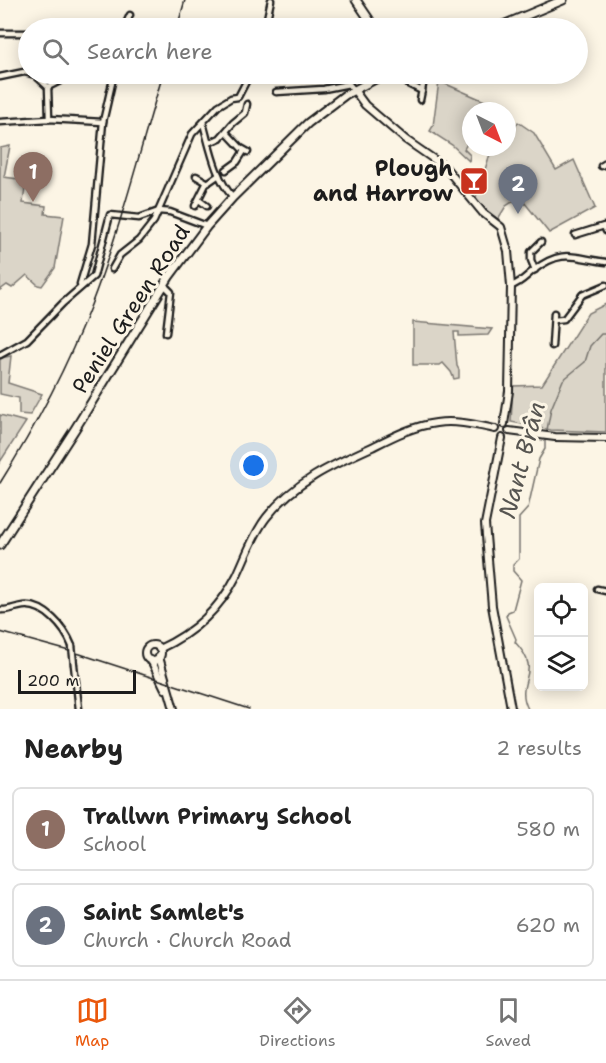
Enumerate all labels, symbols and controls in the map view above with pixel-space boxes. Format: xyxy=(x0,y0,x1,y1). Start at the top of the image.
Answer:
search box xyxy=(18,18,588,84)
icon: search xyxy=(39,35,72,68)
text: Search here xyxy=(87,37,213,66)
north arrow xyxy=(462,102,516,156)
pin: 1 xyxy=(14,152,52,202)
place label: Plough and Harrow xyxy=(313,154,453,208)
pin: 2 xyxy=(498,164,538,214)
bar icon: Plough and Harrow xyxy=(458,165,490,197)
street label: Peniel Green Road xyxy=(65,219,197,399)
water label: Nant Brân xyxy=(491,398,553,522)
your location xyxy=(239,451,268,480)
map controls xyxy=(534,583,588,691)
button: locate xyxy=(534,583,588,637)
button: layers xyxy=(534,637,588,691)
scale bar xyxy=(18,667,136,694)
text: 200 m xyxy=(27,670,79,691)
text: Nearby xyxy=(24,731,123,766)
text: 2 results xyxy=(496,735,582,761)
text: Trallwn Primary School xyxy=(83,802,351,831)
text: 1 xyxy=(41,816,50,842)
text: 580 m xyxy=(517,816,580,842)
text: School xyxy=(83,831,146,857)
text: Saint Samlet's xyxy=(83,898,244,927)
text: 2 xyxy=(39,912,53,938)
text: 620 m xyxy=(516,912,580,938)
text: Church · Church Road xyxy=(83,927,292,953)
tab: Map xyxy=(75,994,109,1051)
tab: Directions xyxy=(259,994,336,1051)
tab: Saved xyxy=(486,994,531,1051)

